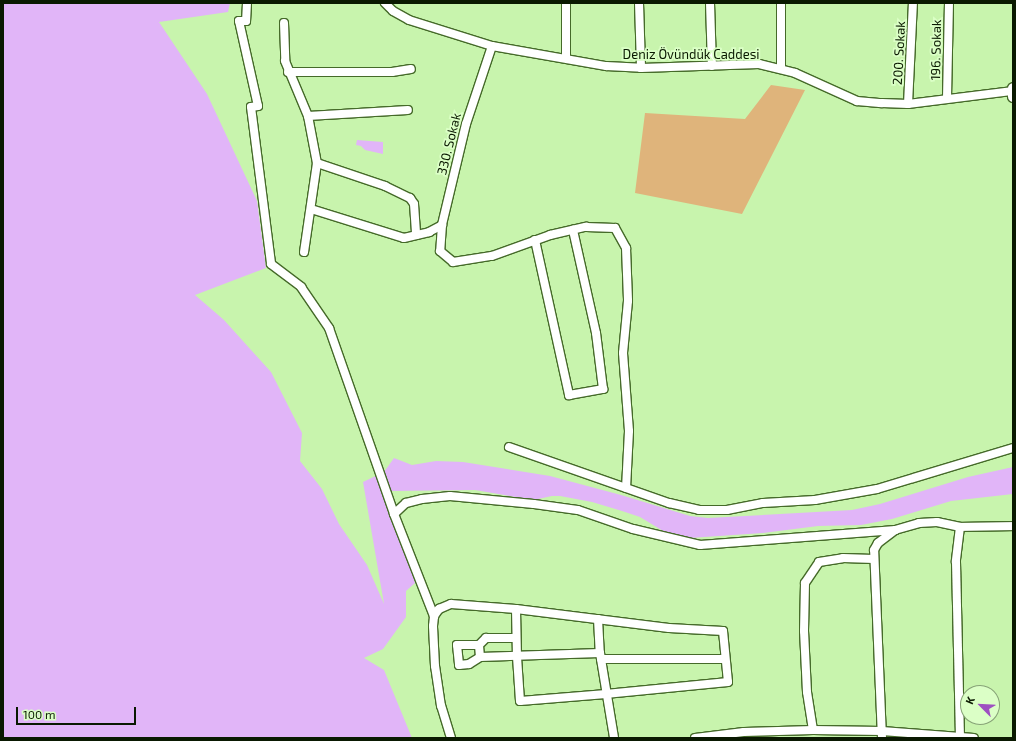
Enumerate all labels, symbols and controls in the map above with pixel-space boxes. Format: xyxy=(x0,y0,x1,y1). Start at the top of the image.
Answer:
street label: 196. Sokak xyxy=(928,19,944,81)
street label: 200. Sokak xyxy=(890,21,908,85)
street label: Deniz Övündük Caddesi xyxy=(622,46,760,62)
street label: 330. Sokak xyxy=(434,111,464,177)
north arrow xyxy=(960,685,1000,725)
text: K xyxy=(962,694,977,706)
scale bar xyxy=(18,699,138,725)
text: 100 m xyxy=(23,707,55,721)

